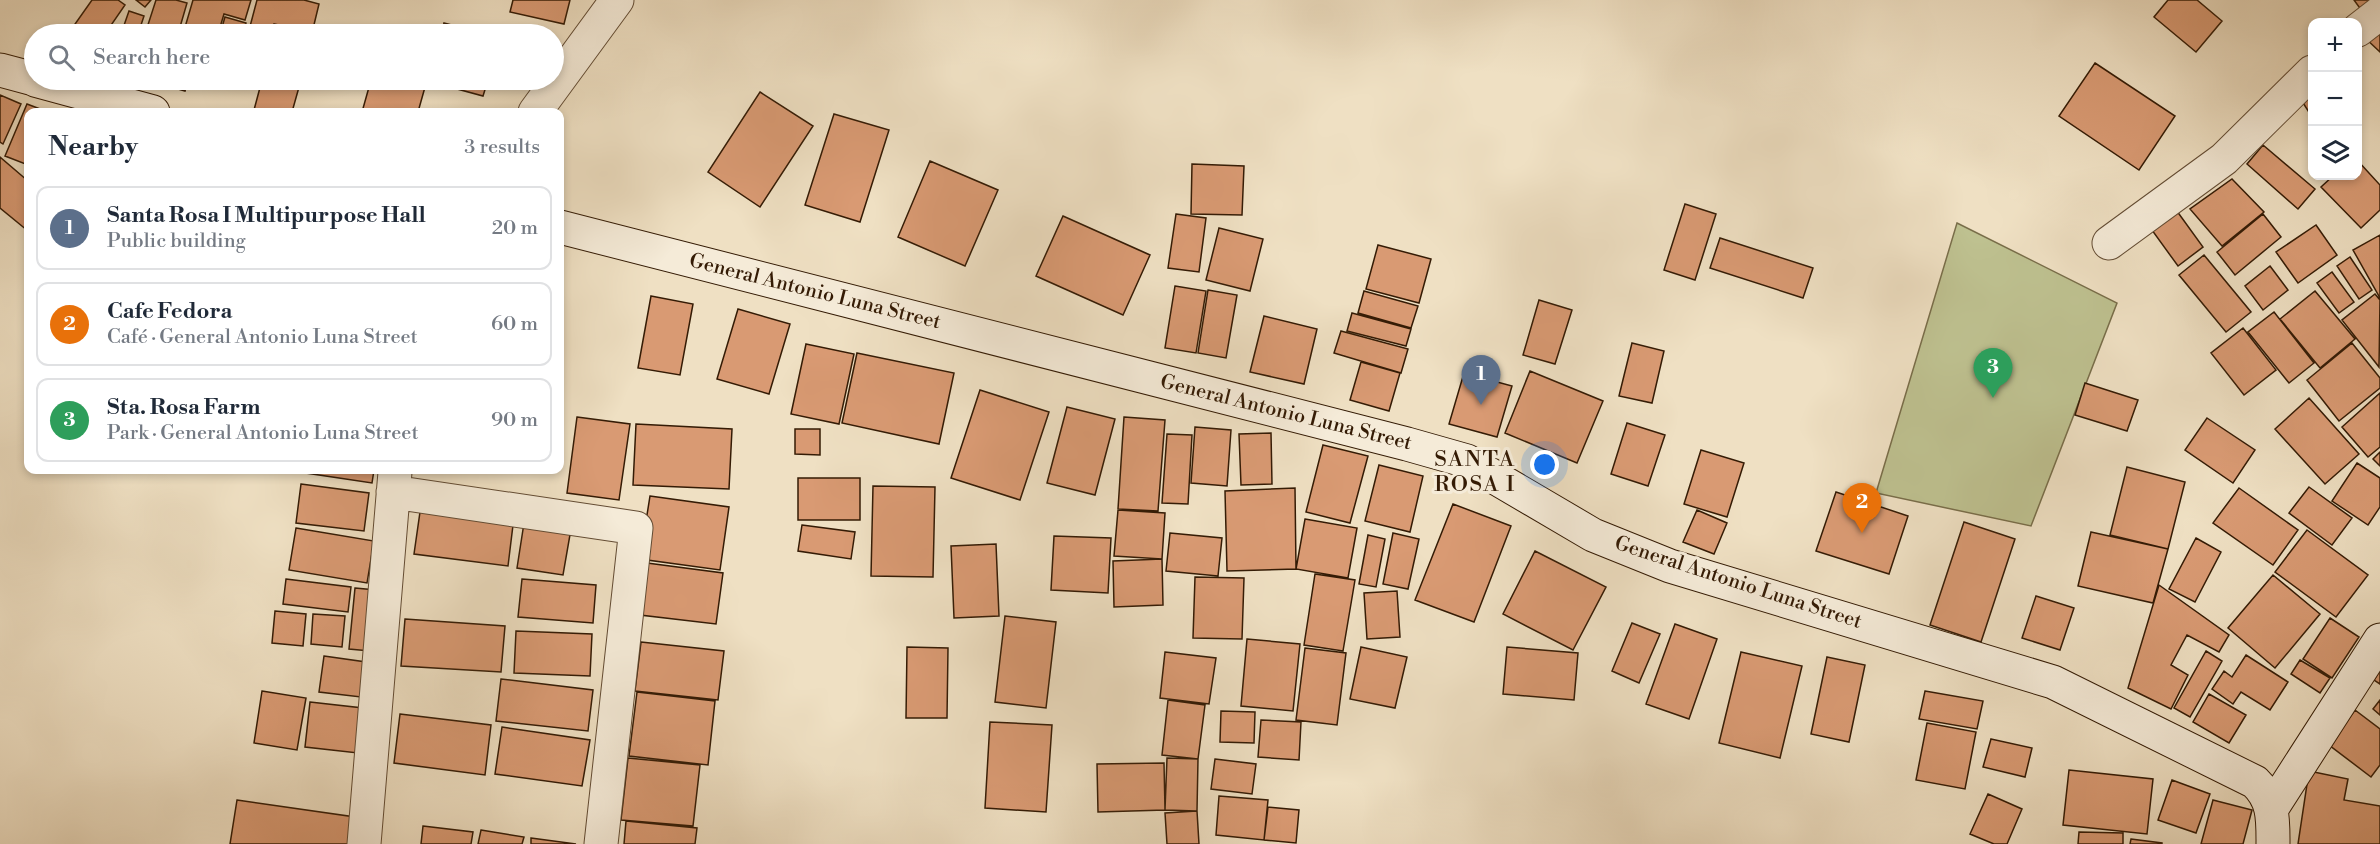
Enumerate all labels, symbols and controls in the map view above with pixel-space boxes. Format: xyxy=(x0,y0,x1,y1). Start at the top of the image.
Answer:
map controls xyxy=(2308,18,2362,180)
button: + xyxy=(2308,18,2362,72)
search box xyxy=(24,24,564,90)
icon: search xyxy=(45,41,78,74)
text: Search here xyxy=(93,44,210,71)
button: − xyxy=(2308,72,2362,126)
button: layers xyxy=(2308,126,2362,180)
text: Nearby xyxy=(48,131,138,163)
text: 3 results xyxy=(464,135,540,160)
text: Santa Rosa I Multipurpose Hall xyxy=(107,202,426,229)
text: 1 xyxy=(65,216,74,241)
text: 20 m xyxy=(492,216,538,241)
text: Public building xyxy=(107,229,246,254)
street label: General Antonio Luna Street xyxy=(687,249,943,335)
text: Cafe Fedora xyxy=(107,298,232,325)
text: 2 xyxy=(63,312,76,337)
text: 60 m xyxy=(491,312,538,337)
text: Café · General Antonio Luna Street xyxy=(107,325,418,350)
pin: 3 xyxy=(1974,348,2012,398)
pin: 1 xyxy=(1462,356,1500,405)
street label: General Antonio Luna Street xyxy=(1158,370,1414,456)
text: Sta. Rosa Farm xyxy=(107,394,260,421)
text: 3 xyxy=(63,408,76,433)
text: 90 m xyxy=(491,408,538,433)
text: Park · General Antonio Luna Street xyxy=(107,421,418,446)
district label: SANTA ROSA I xyxy=(1434,446,1516,498)
your location xyxy=(1530,450,1559,479)
pin: 2 xyxy=(1842,484,1882,533)
street label: General Antonio Luna Street xyxy=(1611,531,1865,635)

